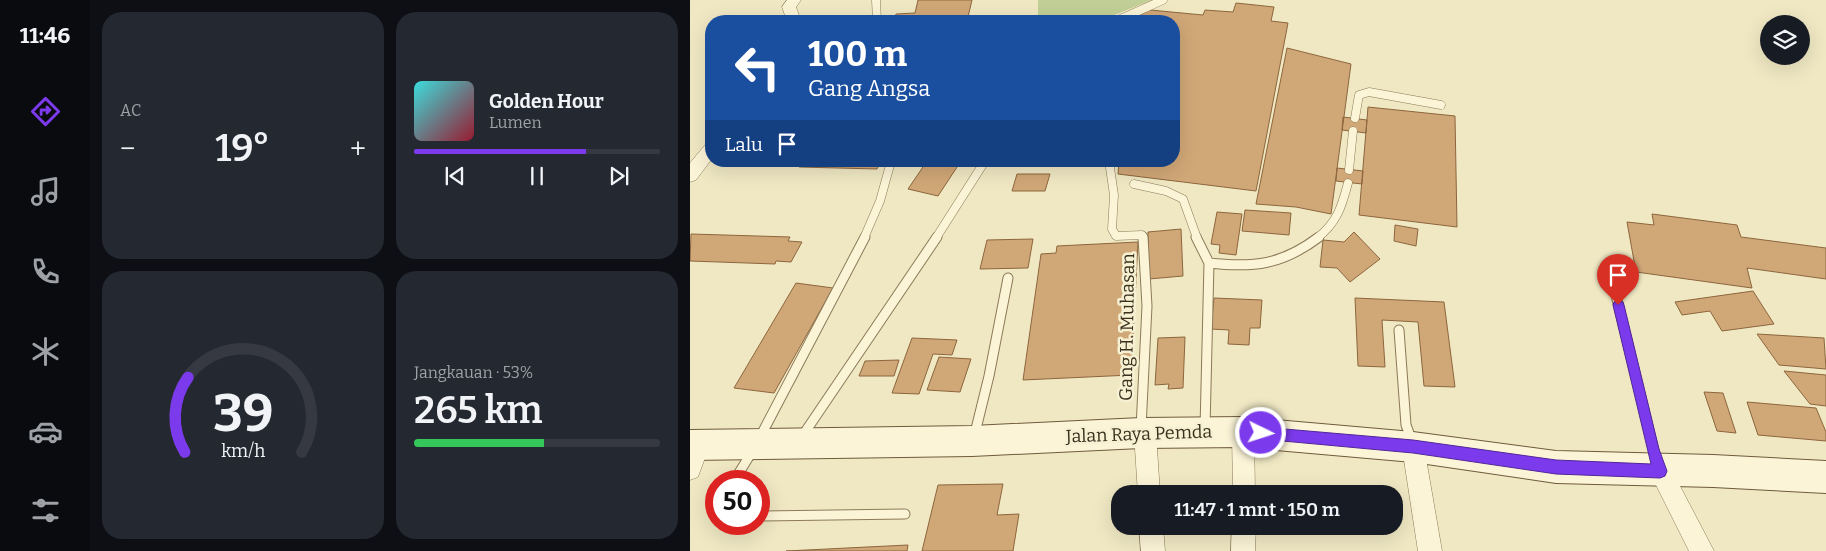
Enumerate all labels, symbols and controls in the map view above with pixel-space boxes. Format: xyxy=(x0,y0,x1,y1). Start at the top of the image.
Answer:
map controls xyxy=(1760,15,1810,65)
button: layers xyxy=(1760,15,1810,65)
text: 11:46 xyxy=(20,22,70,49)
text: 100 m xyxy=(808,33,907,75)
icon: left xyxy=(725,35,790,100)
text: Gang Angsa xyxy=(808,75,930,102)
text: Golden Hour xyxy=(489,90,604,113)
icon: directions xyxy=(28,94,63,129)
text: AC xyxy=(120,101,141,120)
text: Lumen xyxy=(489,113,542,132)
text: 19° xyxy=(215,125,270,171)
icon: arrive xyxy=(773,130,801,158)
text: − xyxy=(120,132,135,165)
text: + xyxy=(350,132,366,165)
text: Lalu xyxy=(725,133,763,156)
icon: previous xyxy=(441,162,469,190)
icon: pause xyxy=(523,162,551,190)
icon: next xyxy=(605,162,633,190)
icon: music xyxy=(28,174,63,209)
street label: Gang H. Muhasan xyxy=(1115,252,1139,401)
icon: phone xyxy=(28,254,63,289)
pin xyxy=(1597,254,1639,305)
icon: arrive xyxy=(1604,261,1632,289)
icon: climate xyxy=(28,334,63,369)
text: Jangkauan · 53% xyxy=(414,363,533,382)
text: 39 xyxy=(213,382,273,445)
text: 265 km xyxy=(414,387,543,433)
position arrow xyxy=(1234,406,1286,458)
icon: car xyxy=(28,414,63,449)
street label: Jalan Raya Pemda xyxy=(1064,420,1213,448)
text: km/h xyxy=(221,440,265,462)
speed limit sign: 50 xyxy=(705,470,770,535)
icon: filters xyxy=(28,493,63,528)
text: 11:47 · 1 mnt · 150 m xyxy=(1174,498,1340,521)

